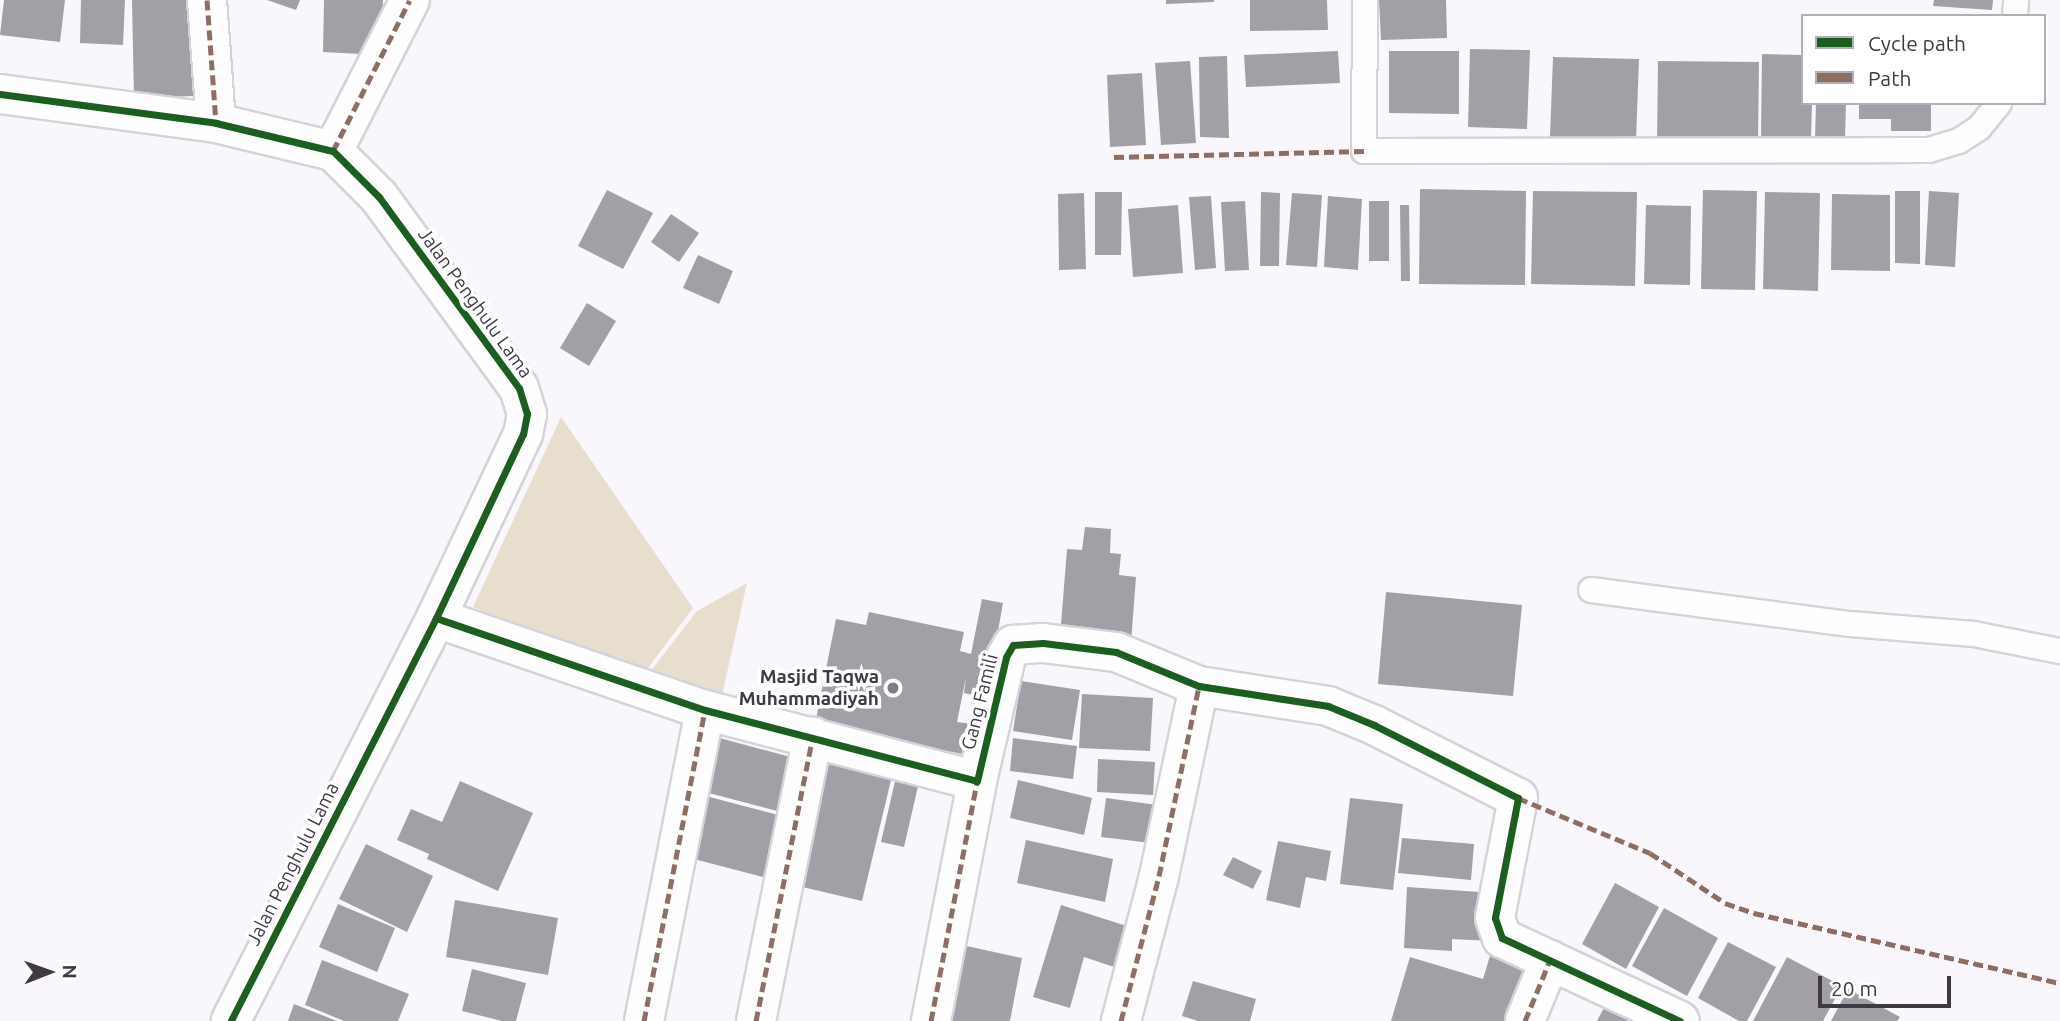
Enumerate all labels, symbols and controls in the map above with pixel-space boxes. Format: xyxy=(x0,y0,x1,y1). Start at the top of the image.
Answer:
legend xyxy=(1801,14,2046,105)
text: Cycle path xyxy=(1868,31,1966,55)
text: Path xyxy=(1868,66,1911,90)
street label: Jalan Penghulu Lama xyxy=(413,224,537,382)
street label: Gang Famili xyxy=(957,652,1003,752)
place label: Masjid Taqwa Muhammadiyah xyxy=(739,666,879,710)
marker: Masjid Taqwa Muhammadiyah xyxy=(885,680,901,696)
street label: Jalan Penghulu Lama xyxy=(242,779,344,949)
north arrow xyxy=(14,937,84,1007)
scale bar xyxy=(1822,962,1955,1006)
text: N xyxy=(59,964,81,979)
text: 20 m xyxy=(1831,976,1878,1000)

